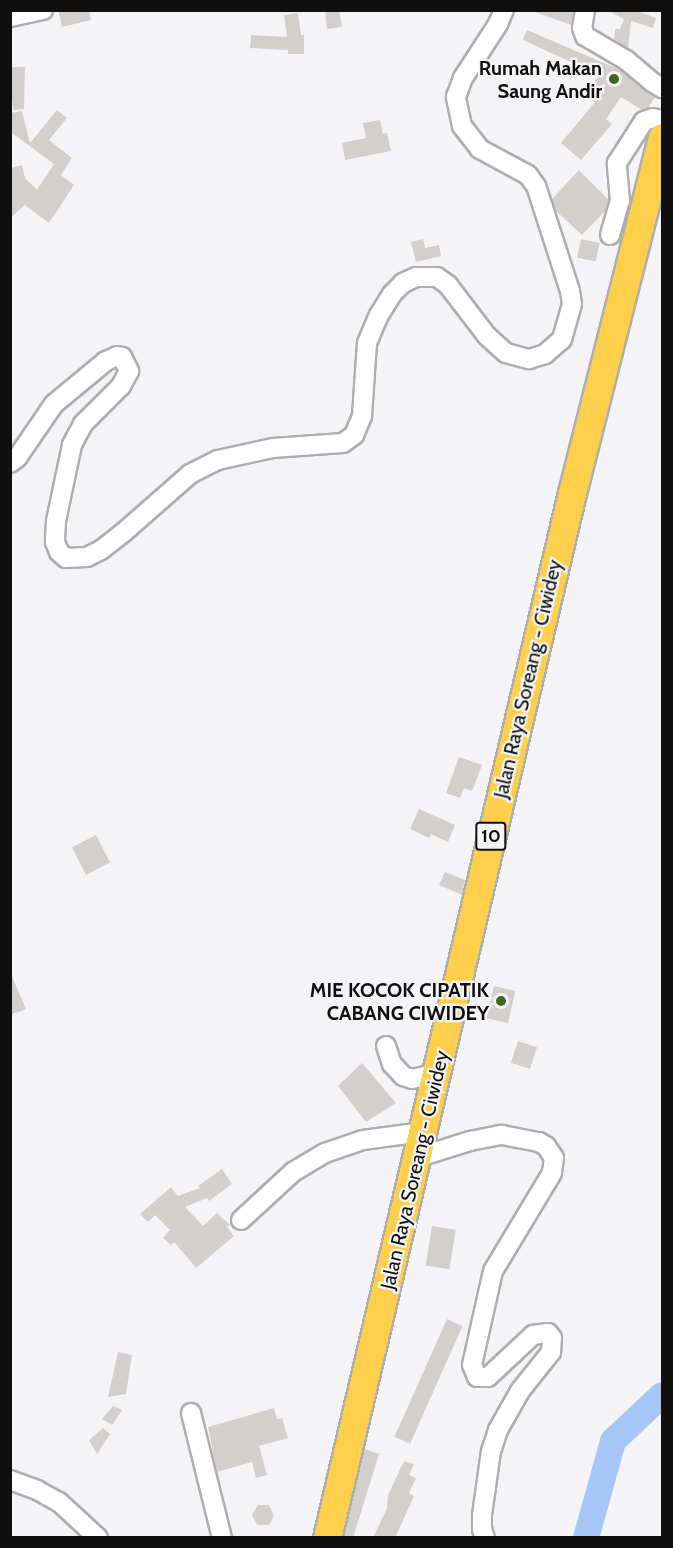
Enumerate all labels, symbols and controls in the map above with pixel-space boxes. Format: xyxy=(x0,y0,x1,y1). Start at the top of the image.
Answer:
place label: Rumah Makan Saung Andir xyxy=(479,56,602,103)
marker: Rumah Makan Saung Andir xyxy=(607,72,621,86)
street label: Jalan Raya Soreang - Ciwidey xyxy=(489,557,567,801)
road number: 10 xyxy=(474,821,508,851)
place label: MIE KOCOK CIPATIK CABANG CIWIDEY xyxy=(310,978,489,1025)
marker: MIE KOCOK CIPATIK CABANG CIWIDEY xyxy=(494,994,508,1008)
street label: Jalan Raya Soreang - Ciwidey xyxy=(376,1048,454,1292)

